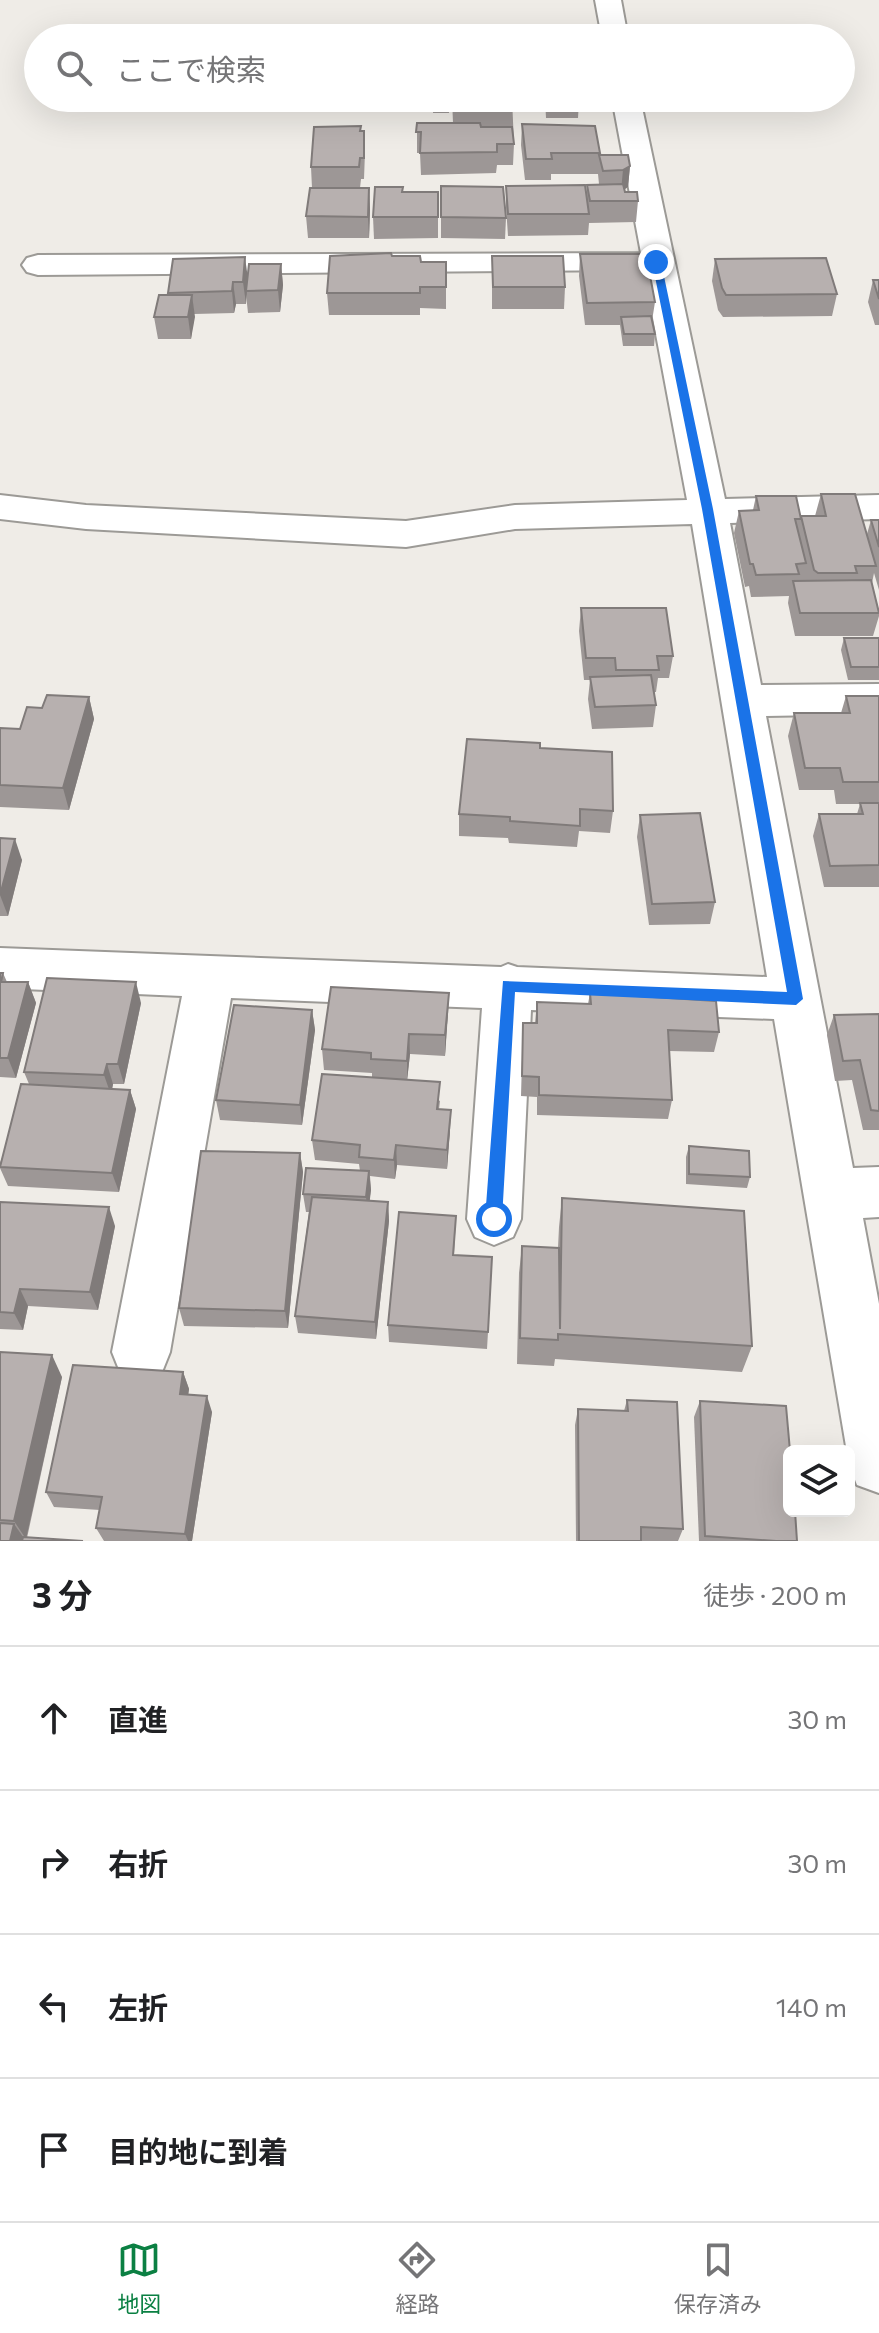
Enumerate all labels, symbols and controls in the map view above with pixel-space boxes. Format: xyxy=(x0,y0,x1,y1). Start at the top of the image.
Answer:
search box xyxy=(24,24,855,112)
icon: search xyxy=(52,46,96,90)
text: ここで検索 xyxy=(116,50,266,87)
route end xyxy=(638,244,674,280)
route start xyxy=(476,1201,512,1237)
map controls xyxy=(783,1445,855,1517)
button: layers xyxy=(783,1445,855,1517)
text: 3 分 xyxy=(32,1573,92,1615)
text: 徒歩 · 200 m xyxy=(703,1579,847,1610)
icon: ahead xyxy=(32,1696,76,1740)
text: 直進 xyxy=(108,1700,168,1737)
text: 30 m xyxy=(788,1703,847,1734)
icon: right xyxy=(32,1840,76,1884)
text: 右折 xyxy=(108,1844,168,1881)
text: 30 m xyxy=(788,1847,847,1878)
icon: left xyxy=(32,1984,76,2028)
text: 左折 xyxy=(108,1988,168,2025)
text: 140 m xyxy=(776,1991,847,2022)
icon: arrive xyxy=(32,2128,76,2172)
text: 目的地に到着 xyxy=(108,2132,288,2169)
tab: 地図 xyxy=(117,2238,161,2318)
tab: 経路 xyxy=(395,2238,440,2318)
tab: 保存済み xyxy=(674,2238,762,2318)

